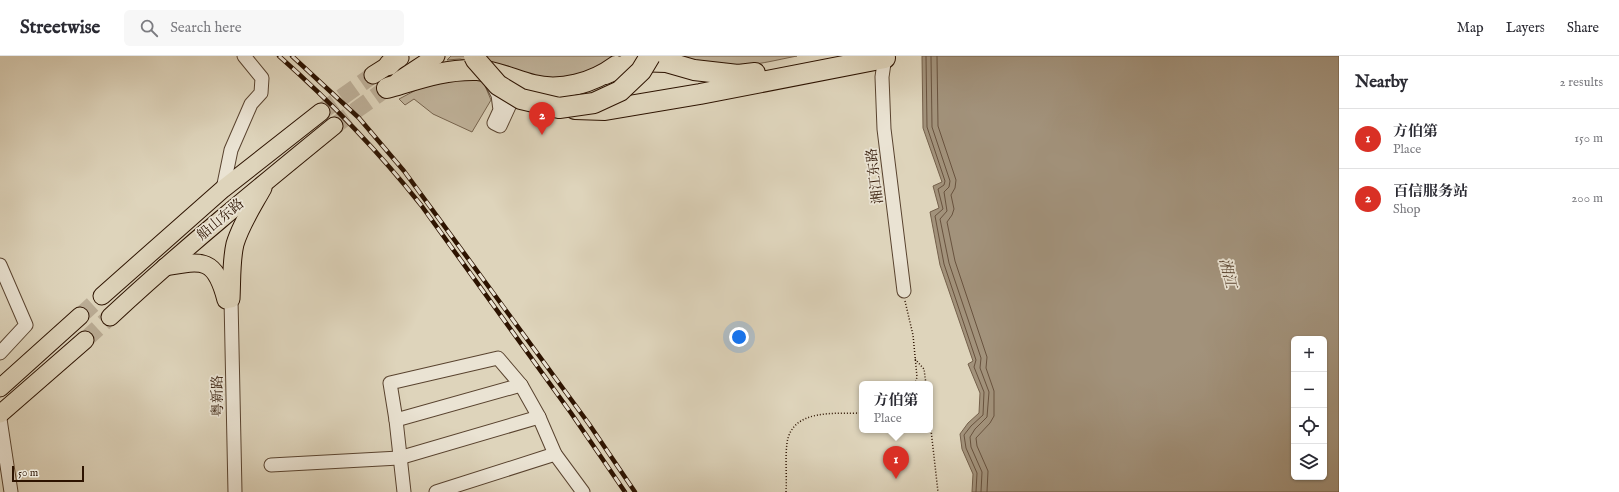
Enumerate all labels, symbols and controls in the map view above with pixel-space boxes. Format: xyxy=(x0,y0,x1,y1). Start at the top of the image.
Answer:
search box xyxy=(124,10,404,46)
text: Streetwise xyxy=(20,16,100,40)
icon: search xyxy=(138,17,160,39)
text: Search here xyxy=(170,18,242,37)
text: Map xyxy=(1457,19,1484,37)
text: Layers xyxy=(1506,19,1545,37)
text: Share xyxy=(1567,19,1599,37)
text: Nearby xyxy=(1355,72,1408,93)
text: 2 results xyxy=(1559,74,1603,91)
pin: 2 xyxy=(529,102,555,135)
text: 方伯第 xyxy=(1393,122,1438,141)
text: 1 xyxy=(1366,130,1370,147)
text: 150 m xyxy=(1574,130,1603,147)
text: Place xyxy=(1393,141,1421,158)
street label: 湘江东路 xyxy=(863,147,887,205)
text: 百信服务站 xyxy=(1393,182,1468,201)
text: 2 xyxy=(1365,190,1371,207)
text: 200 m xyxy=(1571,190,1603,207)
street label: 船山东路 xyxy=(193,195,248,245)
text: Shop xyxy=(1393,201,1421,218)
water label: 湘江 xyxy=(1215,256,1241,292)
your location xyxy=(729,327,749,347)
map controls xyxy=(1291,336,1327,480)
button: + xyxy=(1291,336,1327,372)
button: − xyxy=(1291,372,1327,408)
street label: 粤新路 xyxy=(209,375,227,417)
popup xyxy=(859,381,933,433)
text: 方伯第 xyxy=(873,391,919,410)
button: locate xyxy=(1291,408,1327,444)
text: Place xyxy=(873,410,902,427)
button: layers xyxy=(1291,444,1327,480)
pin: 1 xyxy=(883,446,909,479)
scale bar xyxy=(12,464,84,483)
text: 50 m xyxy=(18,466,38,480)

